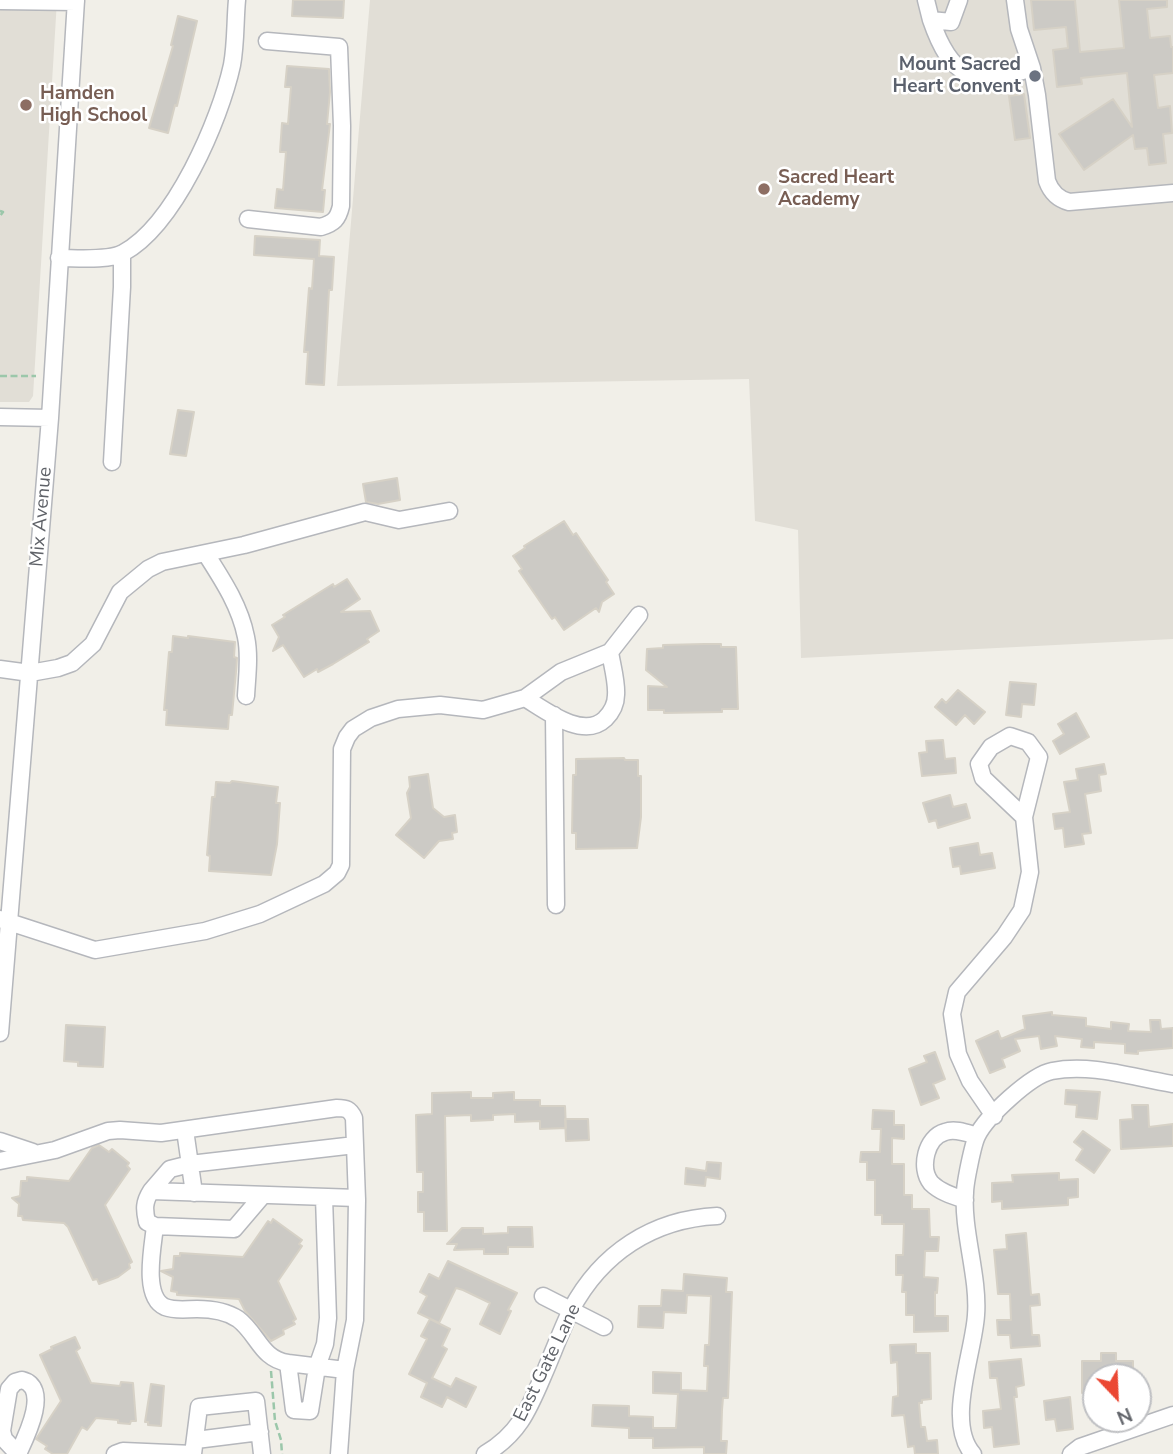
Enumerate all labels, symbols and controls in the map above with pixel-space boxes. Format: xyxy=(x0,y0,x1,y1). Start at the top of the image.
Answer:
place label: Mount Sacred Heart Convent xyxy=(892,54,1021,98)
marker: Mount Sacred Heart Convent xyxy=(1027,68,1043,84)
place label: Hamden High School xyxy=(40,83,147,127)
marker: Hamden High School xyxy=(18,97,34,113)
place label: Sacred Heart Academy xyxy=(778,167,894,211)
marker: Sacred Heart Academy xyxy=(756,181,772,197)
street label: Mix Avenue xyxy=(26,466,58,568)
street label: East Gate Lane xyxy=(510,1300,586,1426)
north arrow xyxy=(1082,1363,1152,1433)
text: N xyxy=(1113,1401,1136,1430)

